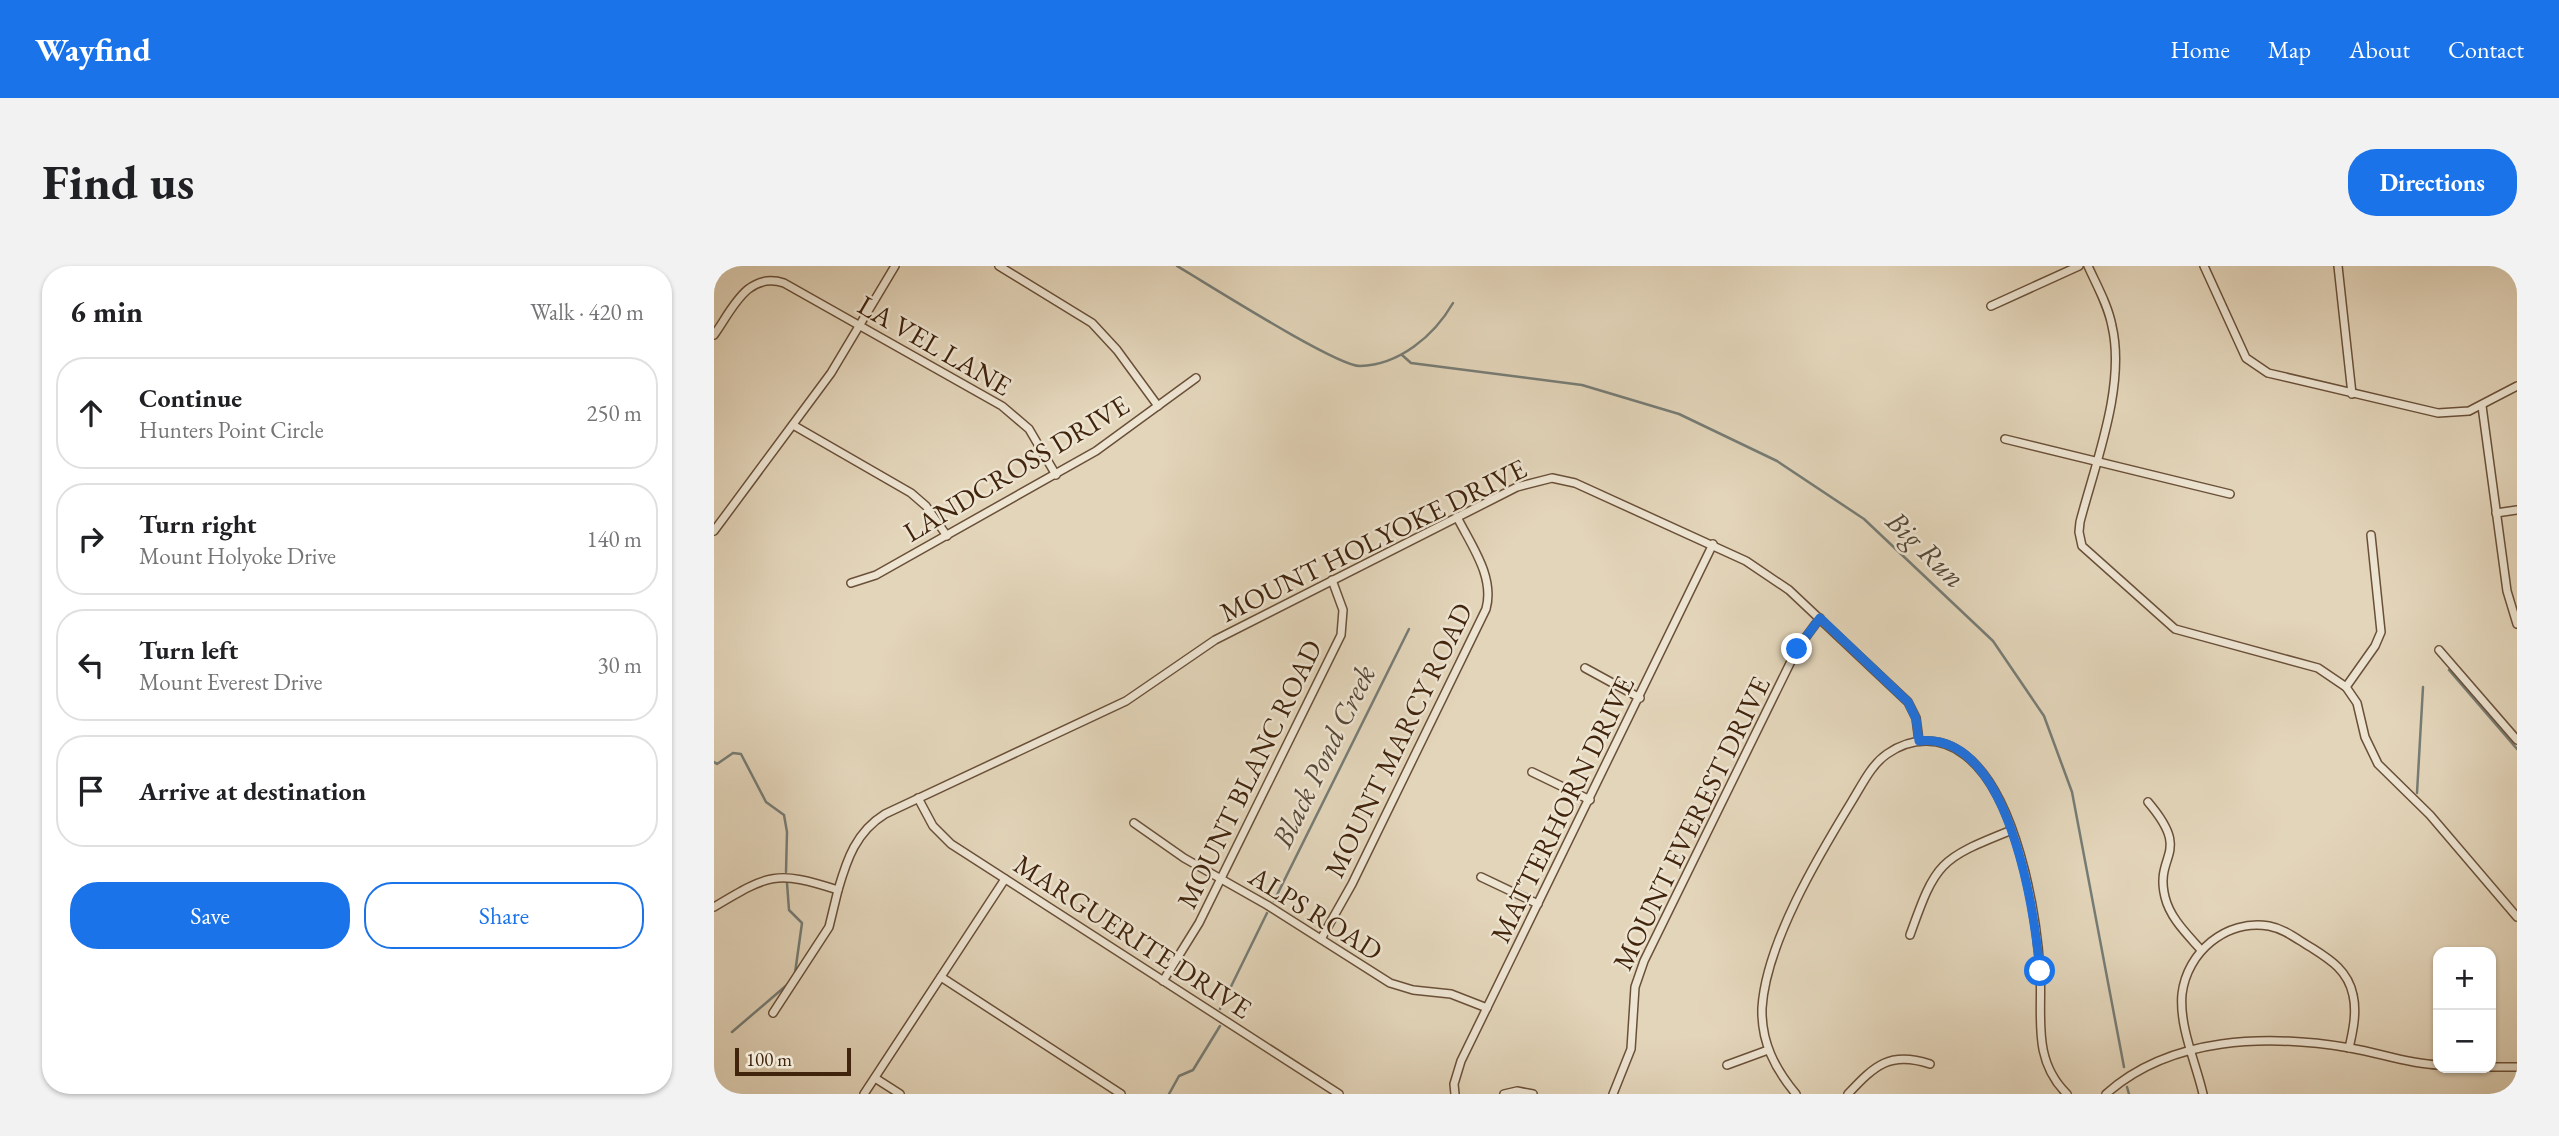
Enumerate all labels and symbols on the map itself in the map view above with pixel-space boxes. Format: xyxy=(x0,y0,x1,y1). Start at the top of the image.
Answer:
street label: LA VEL LANE xyxy=(852,287,1018,404)
street label: LANDCROSS DRIVE xyxy=(897,386,1136,550)
street label: MOUNT HOLYOKE DRIVE xyxy=(1214,450,1532,630)
water label: Big Run xyxy=(1877,501,1974,596)
street label: MOUNT MARCY ROAD xyxy=(1316,597,1480,883)
route end xyxy=(1781,633,1812,664)
street label: MOUNT BLANC ROAD xyxy=(1168,634,1330,914)
water label: Black Pond Creek xyxy=(1262,658,1384,855)
street label: MATTERHORN DRIVE xyxy=(1482,670,1642,948)
street label: MOUNT EVEREST DRIVE xyxy=(1604,670,1778,976)
street label: MARGUERITE DRIVE xyxy=(1007,846,1259,1026)
street label: ALPS ROAD xyxy=(1242,857,1389,968)
route start xyxy=(2024,955,2055,986)
scale bar xyxy=(735,1045,850,1077)

